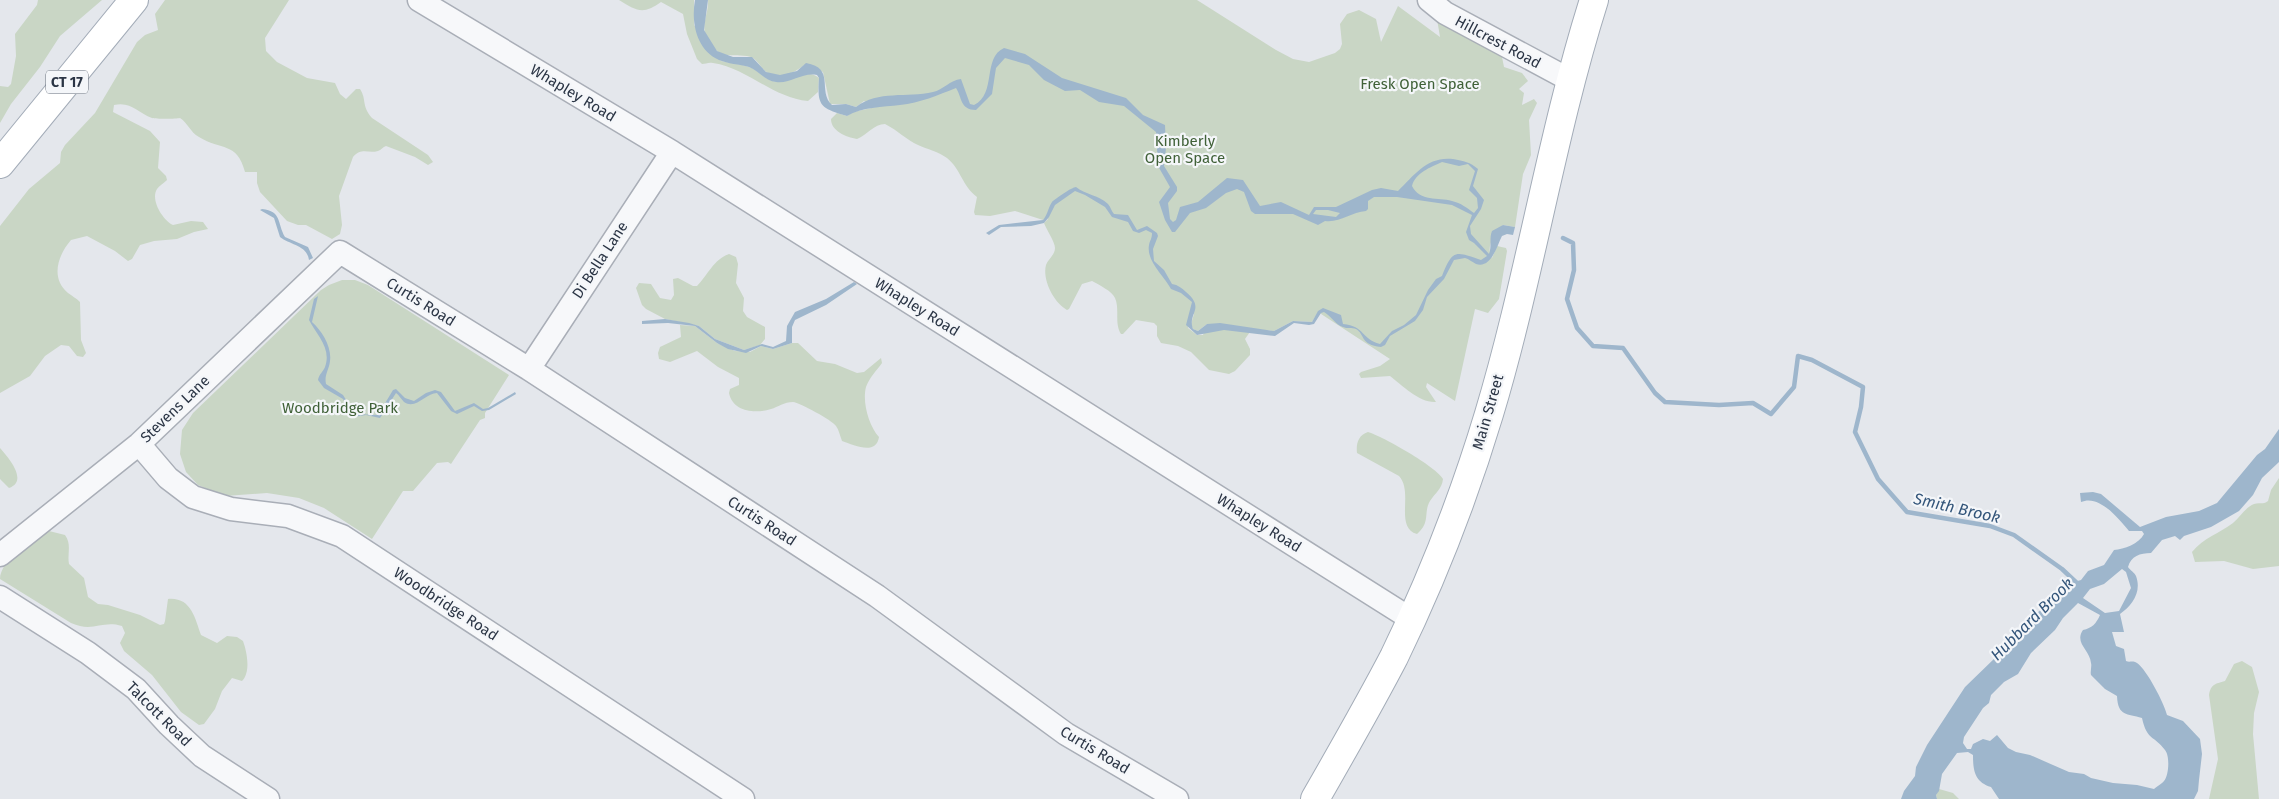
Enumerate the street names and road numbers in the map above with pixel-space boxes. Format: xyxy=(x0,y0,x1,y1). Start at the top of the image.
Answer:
street label: Hillcrest Road xyxy=(1452,12,1544,72)
street label: Whapley Road xyxy=(527,60,619,126)
road number: CT 17 xyxy=(46,70,88,94)
street label: Di Bella Lane xyxy=(568,218,632,302)
street label: Curtis Road xyxy=(383,274,459,330)
street label: Whapley Road xyxy=(871,274,963,340)
street label: Stevens Lane xyxy=(137,372,213,446)
street label: Main Street xyxy=(1469,372,1507,452)
street label: Whapley Road xyxy=(1213,490,1305,556)
street label: Curtis Road xyxy=(724,492,800,550)
street label: Woodbridge Road xyxy=(390,564,502,644)
street label: Talcott Road xyxy=(123,678,195,750)
street label: Curtis Road xyxy=(1057,722,1133,778)

